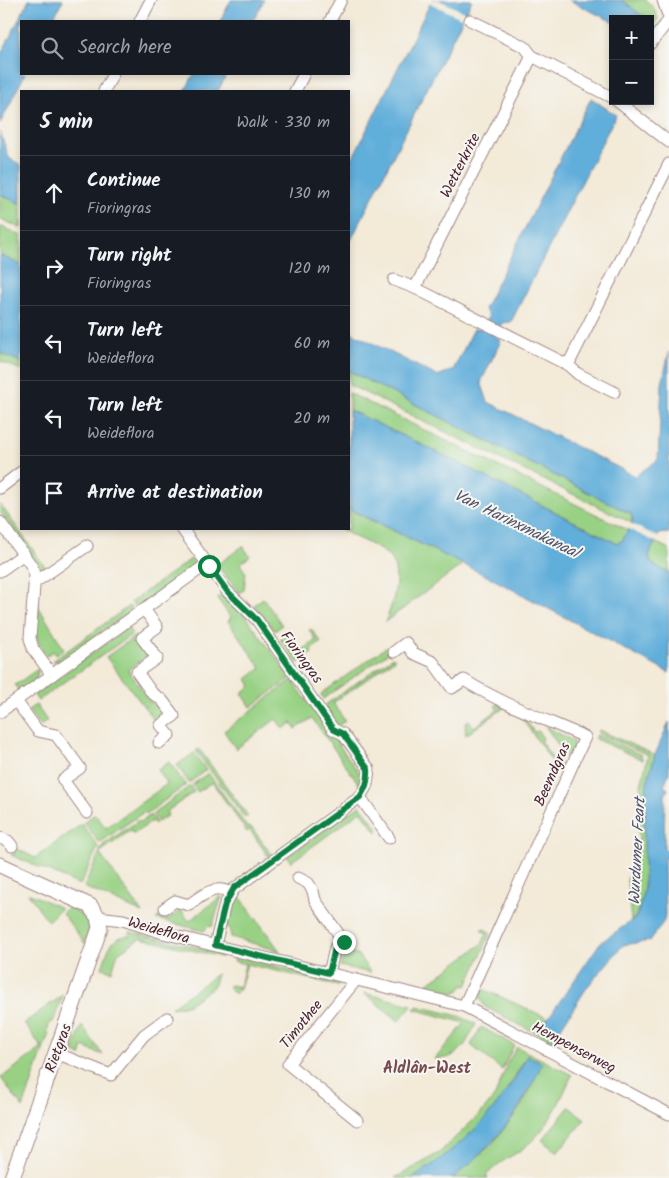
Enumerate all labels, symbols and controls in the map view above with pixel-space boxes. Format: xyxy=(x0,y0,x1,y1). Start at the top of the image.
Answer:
map controls xyxy=(609,15,654,105)
button: + xyxy=(609,15,654,60)
search box xyxy=(20,20,350,75)
text: Search here xyxy=(78,33,172,63)
icon: search xyxy=(38,34,66,62)
button: − xyxy=(609,60,654,105)
text: 5 min xyxy=(40,106,93,139)
text: Walk · 330 m xyxy=(237,110,330,135)
street label: Wetterkrite xyxy=(434,129,488,202)
text: Continue xyxy=(87,166,160,196)
icon: ahead xyxy=(40,179,68,207)
text: 130 m xyxy=(289,181,330,206)
text: Fioringras xyxy=(87,196,151,221)
text: Turn right xyxy=(87,241,172,271)
icon: right xyxy=(40,254,68,282)
text: 120 m xyxy=(289,256,330,281)
text: Fioringras xyxy=(87,271,151,296)
text: Turn left xyxy=(87,316,162,346)
icon: left xyxy=(40,329,68,357)
text: 60 m xyxy=(294,331,330,356)
text: Weideflora xyxy=(87,346,154,371)
text: Turn left xyxy=(87,391,162,421)
icon: left xyxy=(40,404,68,432)
text: 20 m xyxy=(294,406,330,431)
text: Weideflora xyxy=(87,421,154,446)
text: Arrive at destination xyxy=(87,478,263,508)
icon: arrive xyxy=(40,479,68,507)
water label: Van Harinxmakanaal xyxy=(450,483,586,567)
route start xyxy=(198,555,221,578)
street label: Fioringras xyxy=(274,626,329,690)
street label: Beemdgras xyxy=(528,738,578,810)
water label: Wurdumer Feart xyxy=(622,794,653,905)
street label: Weideflora xyxy=(125,911,192,951)
route end xyxy=(333,931,356,954)
street label: Timothee xyxy=(274,994,329,1055)
street label: Hempenserweg xyxy=(527,1016,620,1080)
street label: Rietgras xyxy=(39,1020,79,1076)
district label: Aldlân-West xyxy=(383,1056,472,1081)

